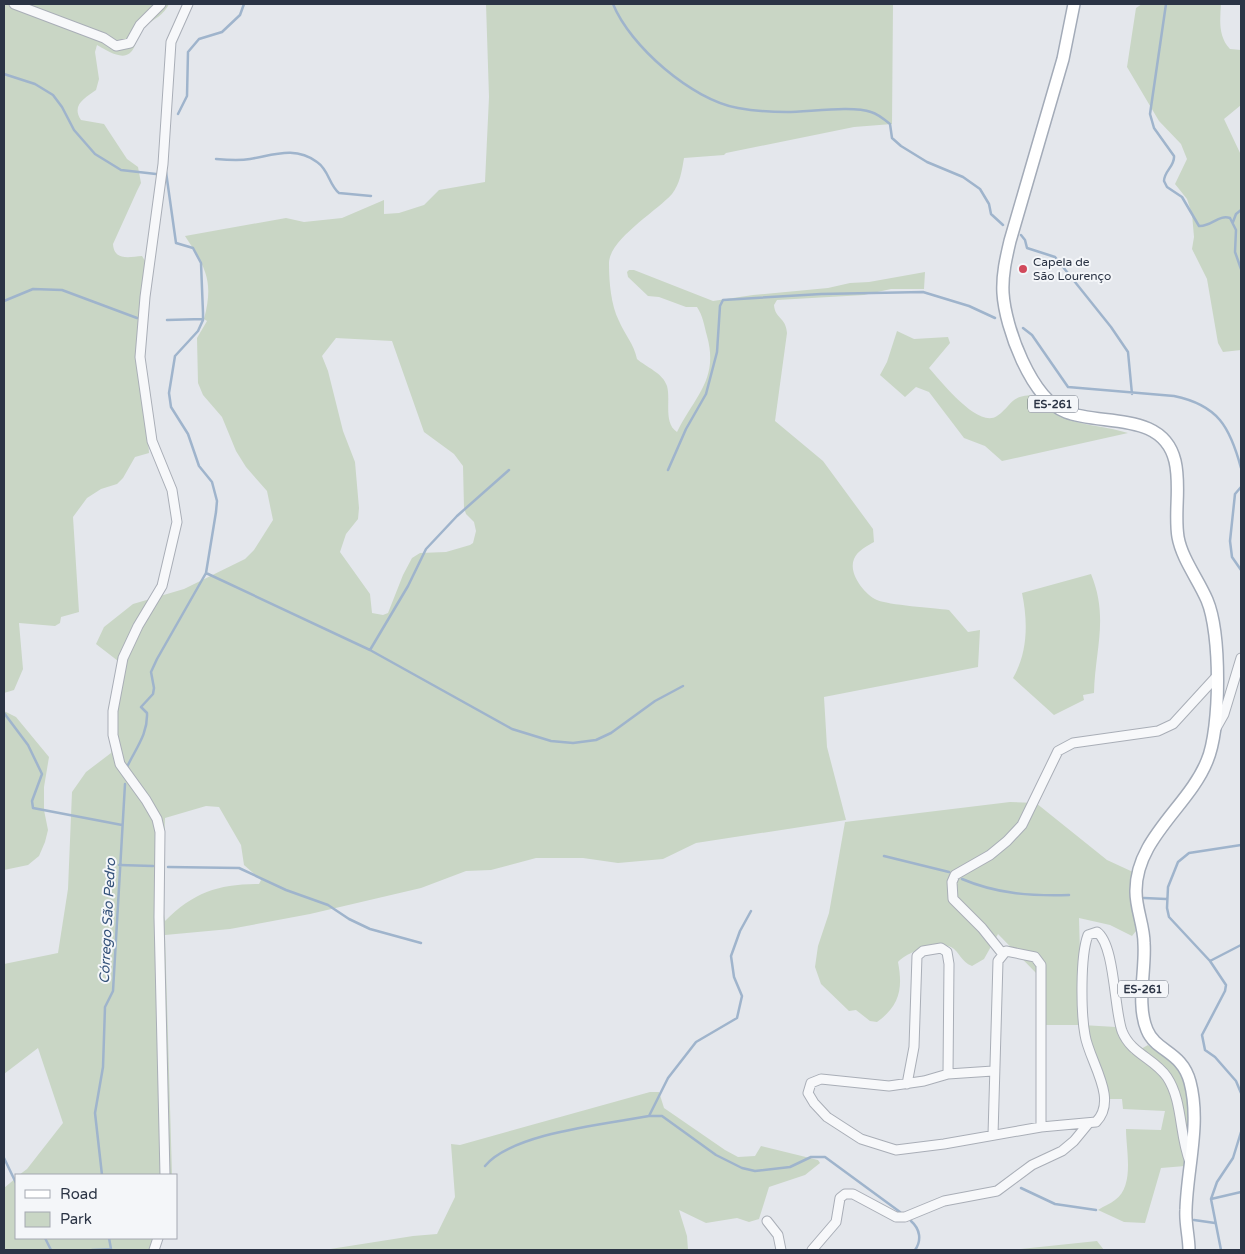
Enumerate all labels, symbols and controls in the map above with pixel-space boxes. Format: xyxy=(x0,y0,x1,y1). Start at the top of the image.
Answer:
place label: Capela de São Lourenço xyxy=(1033,255,1111,283)
marker: Capela de São Lourenço xyxy=(1017,263,1029,275)
road number: ES-261 xyxy=(1028,396,1078,412)
water label: Córrego São Pedro xyxy=(96,856,119,984)
road number: ES-261 xyxy=(1118,981,1168,998)
legend xyxy=(15,1174,178,1239)
text: Road xyxy=(60,1185,98,1203)
text: Park xyxy=(60,1210,92,1228)

